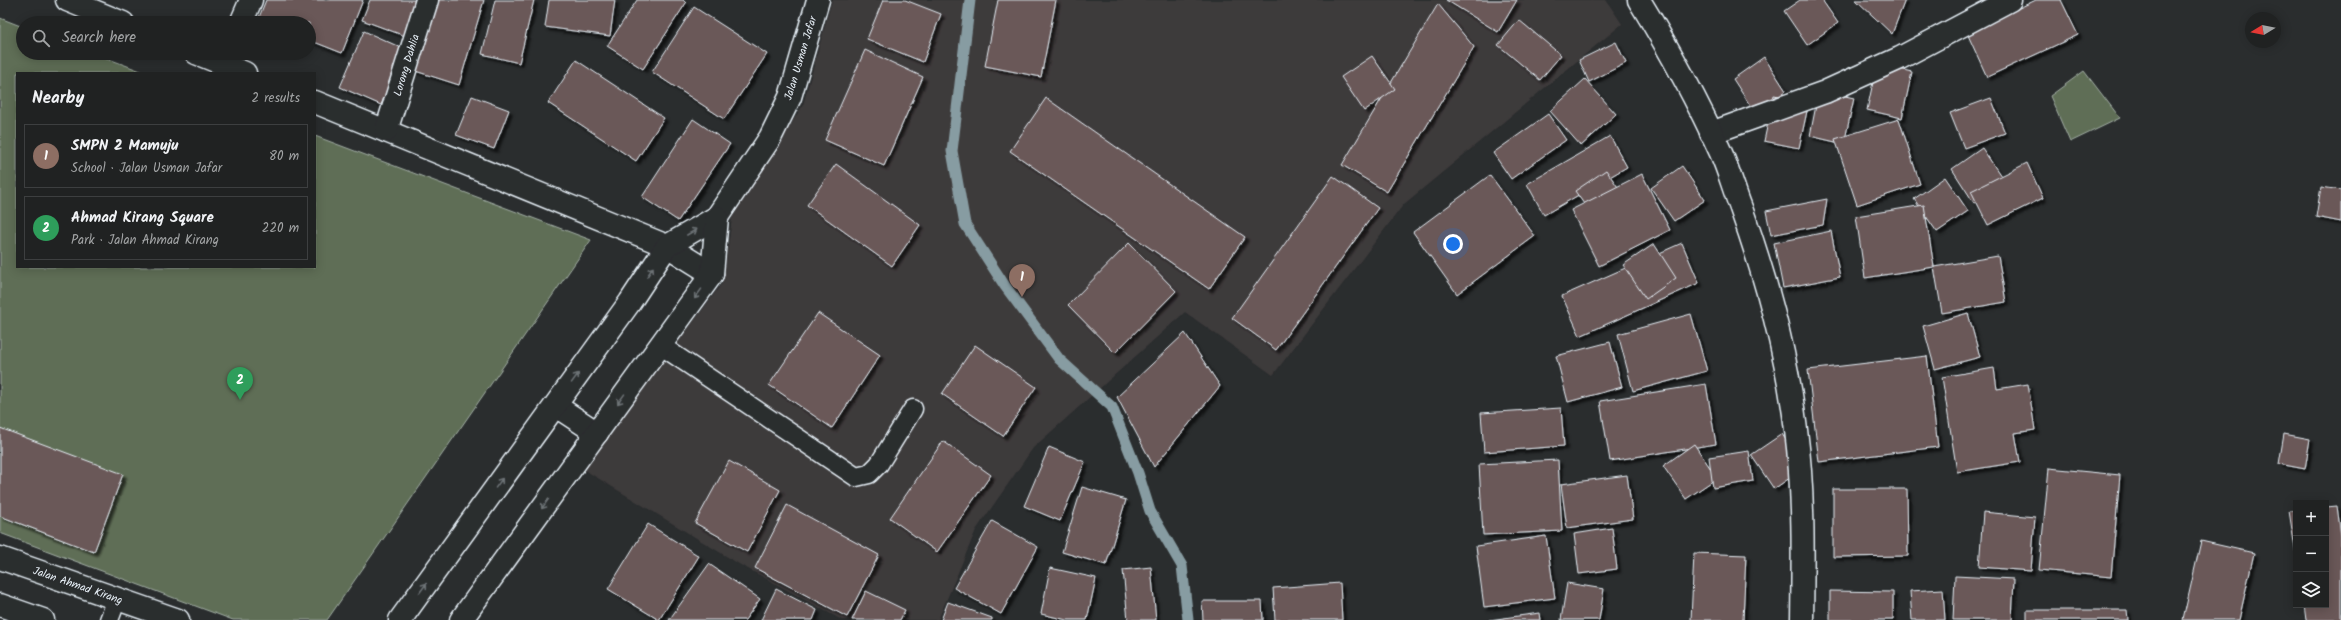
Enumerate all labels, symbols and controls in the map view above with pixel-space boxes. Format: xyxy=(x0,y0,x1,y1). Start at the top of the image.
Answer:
north arrow xyxy=(2245,12,2281,48)
street label: Jalan Usman Jafar xyxy=(780,13,823,103)
search box xyxy=(16,16,316,60)
text: Search here xyxy=(62,26,136,50)
icon: search xyxy=(30,27,52,49)
street label: Lorong Dahlia xyxy=(389,32,425,98)
text: Nearby xyxy=(32,85,84,112)
text: 2 results xyxy=(252,88,300,109)
text: SMPN 2 Mamuju xyxy=(71,134,178,158)
text: 1 xyxy=(44,146,48,167)
text: 80 m xyxy=(269,146,299,167)
text: School · Jalan Usman Jafar xyxy=(71,158,222,179)
text: Ahmad Kirang Square xyxy=(71,206,214,230)
text: 2 xyxy=(42,218,50,239)
text: 220 m xyxy=(262,218,299,239)
one-way arrow xyxy=(686,227,698,235)
text: Park · Jalan Ahmad Kirang xyxy=(71,230,219,251)
your location xyxy=(1443,234,1463,254)
pin: 1 xyxy=(1009,264,1035,297)
one-way arrow xyxy=(646,267,654,278)
one-way arrow xyxy=(694,288,702,299)
pin: 2 xyxy=(227,367,253,400)
one-way arrow xyxy=(571,373,580,384)
one-way arrow xyxy=(617,393,625,404)
one-way arrow xyxy=(495,478,503,489)
one-way arrow xyxy=(541,498,549,509)
map controls xyxy=(2293,500,2329,608)
button: + xyxy=(2293,500,2329,536)
button: − xyxy=(2293,536,2329,572)
street label: Jalan Ahmad Kirang xyxy=(30,562,125,610)
button: layers xyxy=(2293,572,2329,608)
one-way arrow xyxy=(418,583,427,594)

